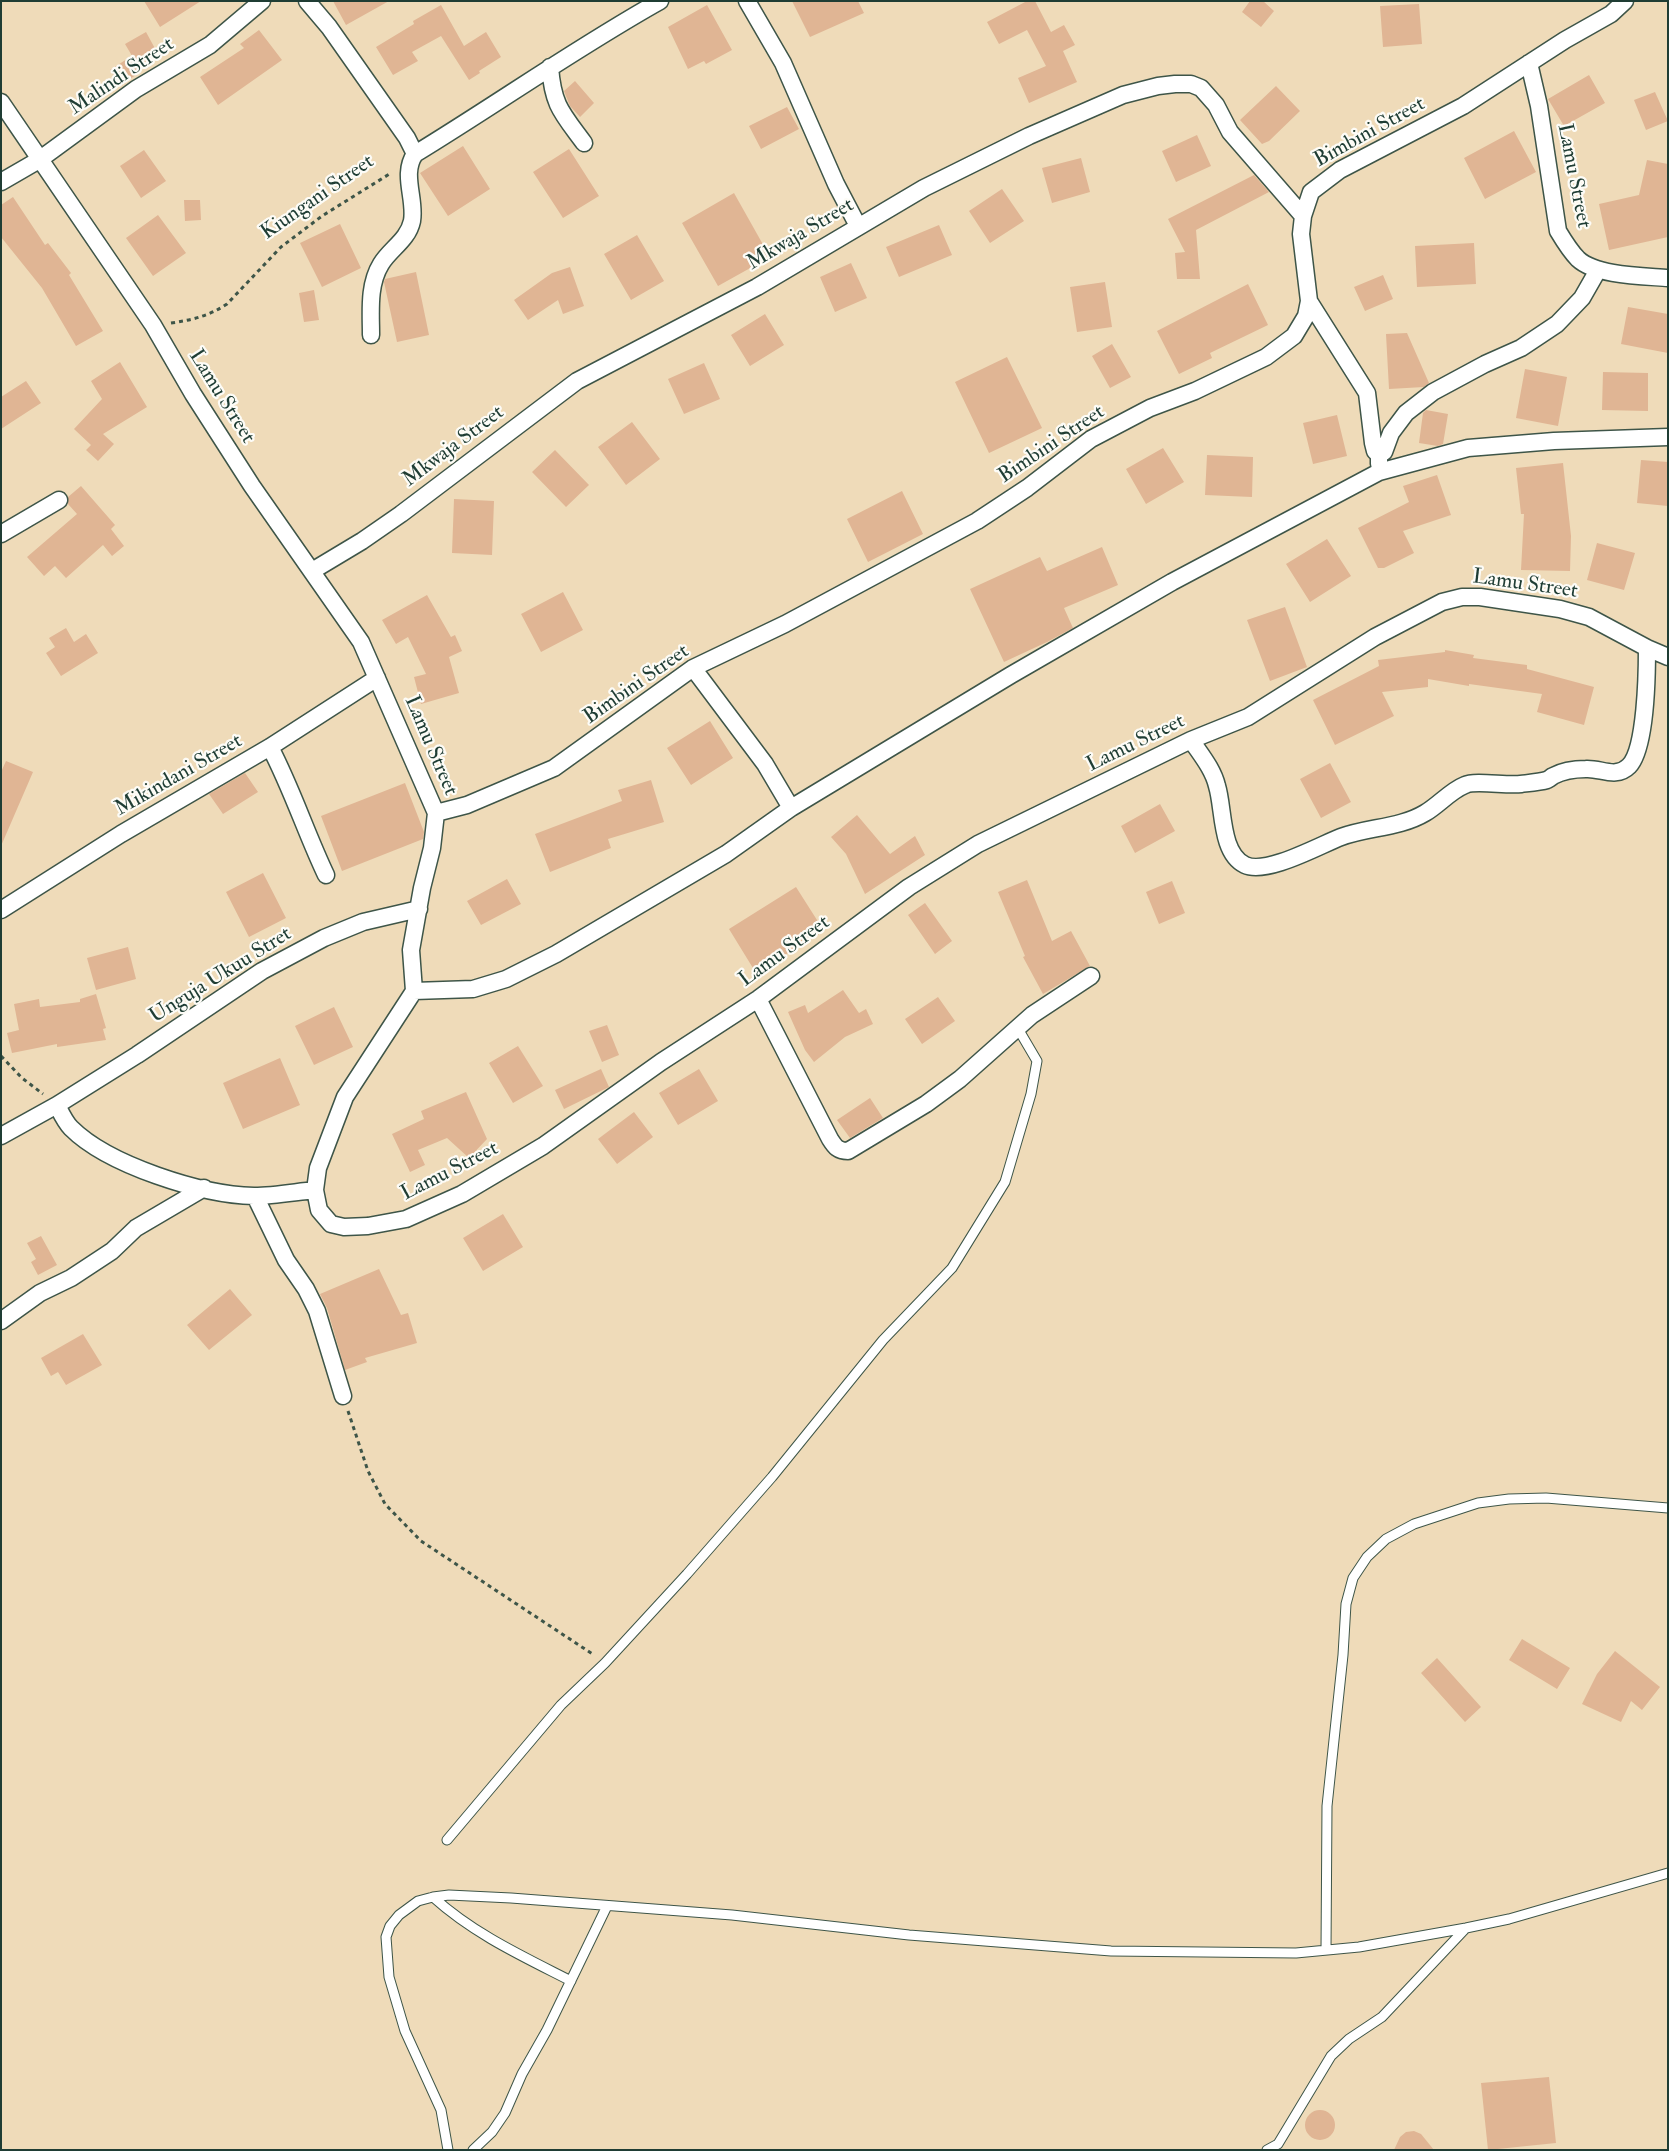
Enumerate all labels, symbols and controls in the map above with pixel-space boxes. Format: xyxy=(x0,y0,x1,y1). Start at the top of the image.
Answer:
street label: Malindi Street xyxy=(65,33,179,121)
street label: Bimbini Street xyxy=(1310,92,1430,174)
street label: Lamu Street xyxy=(1551,122,1595,230)
street label: Kiungani Street xyxy=(257,150,379,246)
street label: Mkwaja Street xyxy=(743,193,859,277)
street label: Lamu Street xyxy=(182,345,260,449)
street label: Bimbini Street xyxy=(994,400,1110,490)
street label: Mkwaja Street xyxy=(398,401,510,493)
street label: Lamu Street xyxy=(1471,565,1579,605)
street label: Bimbini Street xyxy=(580,639,694,731)
street label: Lamu Street xyxy=(398,692,462,800)
street label: Lamu Street xyxy=(1083,709,1189,779)
street label: Mikindani Street xyxy=(111,729,247,823)
street label: Lamu Street xyxy=(735,911,835,993)
street label: Unguja Ukuu Stret xyxy=(145,922,297,1030)
street label: Lamu Street xyxy=(397,1137,503,1207)

